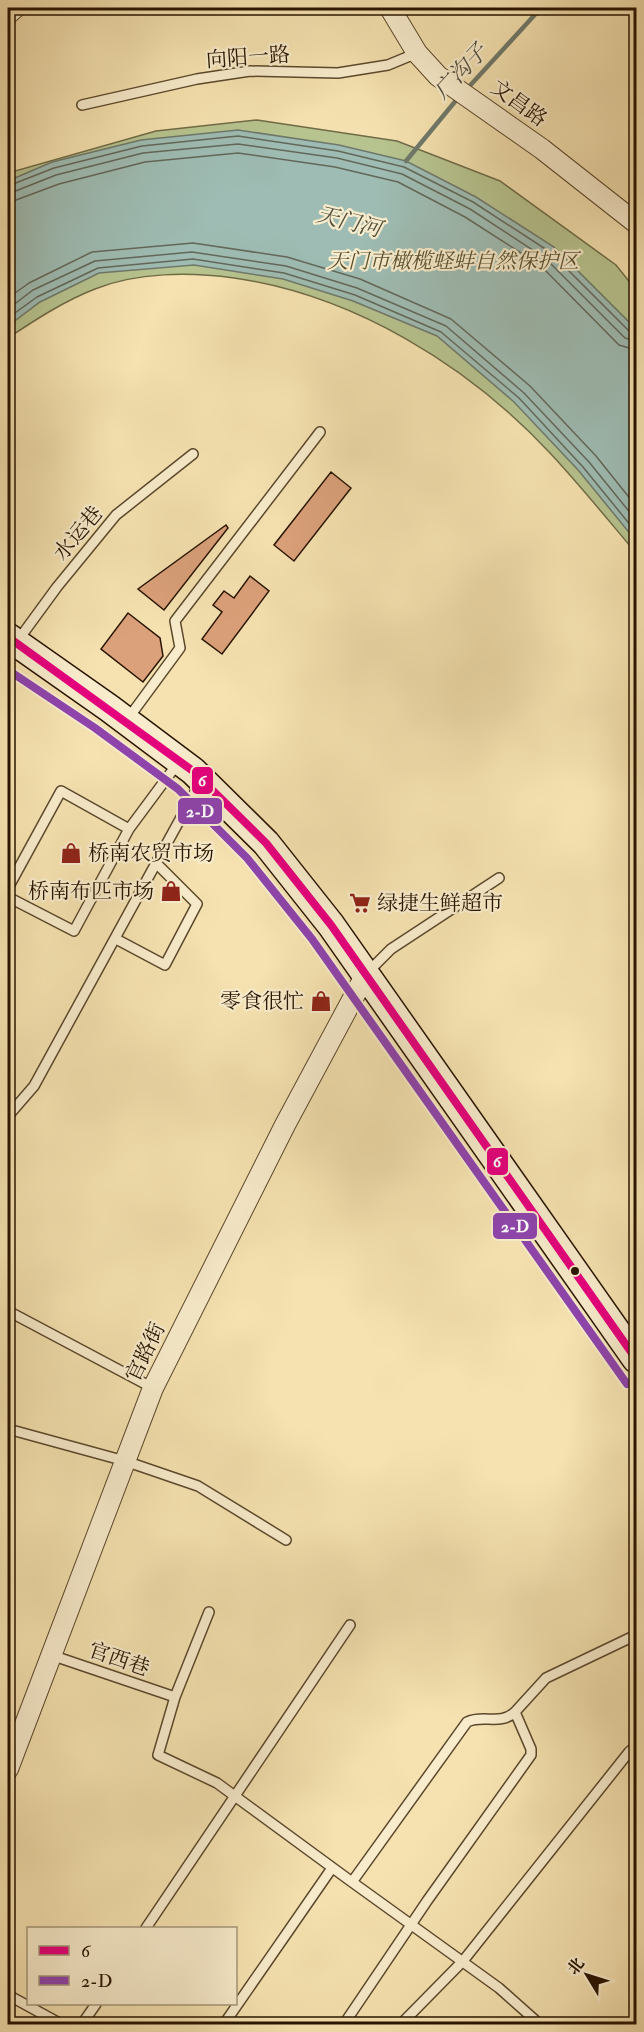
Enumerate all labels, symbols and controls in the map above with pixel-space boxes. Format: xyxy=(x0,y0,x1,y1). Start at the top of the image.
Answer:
water label: 广沟子 xyxy=(428,37,495,105)
street label: 向阳一路 xyxy=(205,41,291,74)
street label: 文昌路 xyxy=(485,74,552,133)
water label: 天门河 xyxy=(313,200,388,245)
park label: 天门市橄榄蛏蚌自然保护区 xyxy=(327,248,582,275)
street label: 水运巷 xyxy=(48,501,109,566)
line badge: 6 xyxy=(191,766,214,795)
text: 6 xyxy=(198,771,208,791)
line badge: 2-D xyxy=(177,797,223,825)
text: 2-D xyxy=(186,802,214,822)
place label: 桥南农贸市场 xyxy=(88,840,214,867)
shop icon: 桥南农贸市场 xyxy=(59,841,83,865)
place label: 桥南布匹市场 xyxy=(28,878,154,905)
shop icon: 桥南布匹市场 xyxy=(159,879,183,903)
place label: 绿捷生鲜超市 xyxy=(377,890,503,917)
supermarket icon: 绿捷生鲜超市 xyxy=(348,891,372,915)
place label: 零食很忙 xyxy=(220,988,304,1015)
shop icon: 零食很忙 xyxy=(309,989,333,1013)
line badge: 6 xyxy=(486,1147,509,1176)
text: 6 xyxy=(493,1152,503,1172)
line badge: 2-D xyxy=(492,1212,538,1240)
text: 2-D xyxy=(501,1217,529,1237)
unlabelled marker xyxy=(569,1265,581,1277)
street label: 官路街 xyxy=(120,1318,171,1386)
street label: 官西巷 xyxy=(85,1636,153,1682)
legend xyxy=(27,1927,237,2005)
text: 6 xyxy=(81,1940,91,1963)
north arrow xyxy=(557,1945,617,2005)
text: 北 xyxy=(563,1954,589,1979)
text: 2-D xyxy=(81,1970,112,1993)

